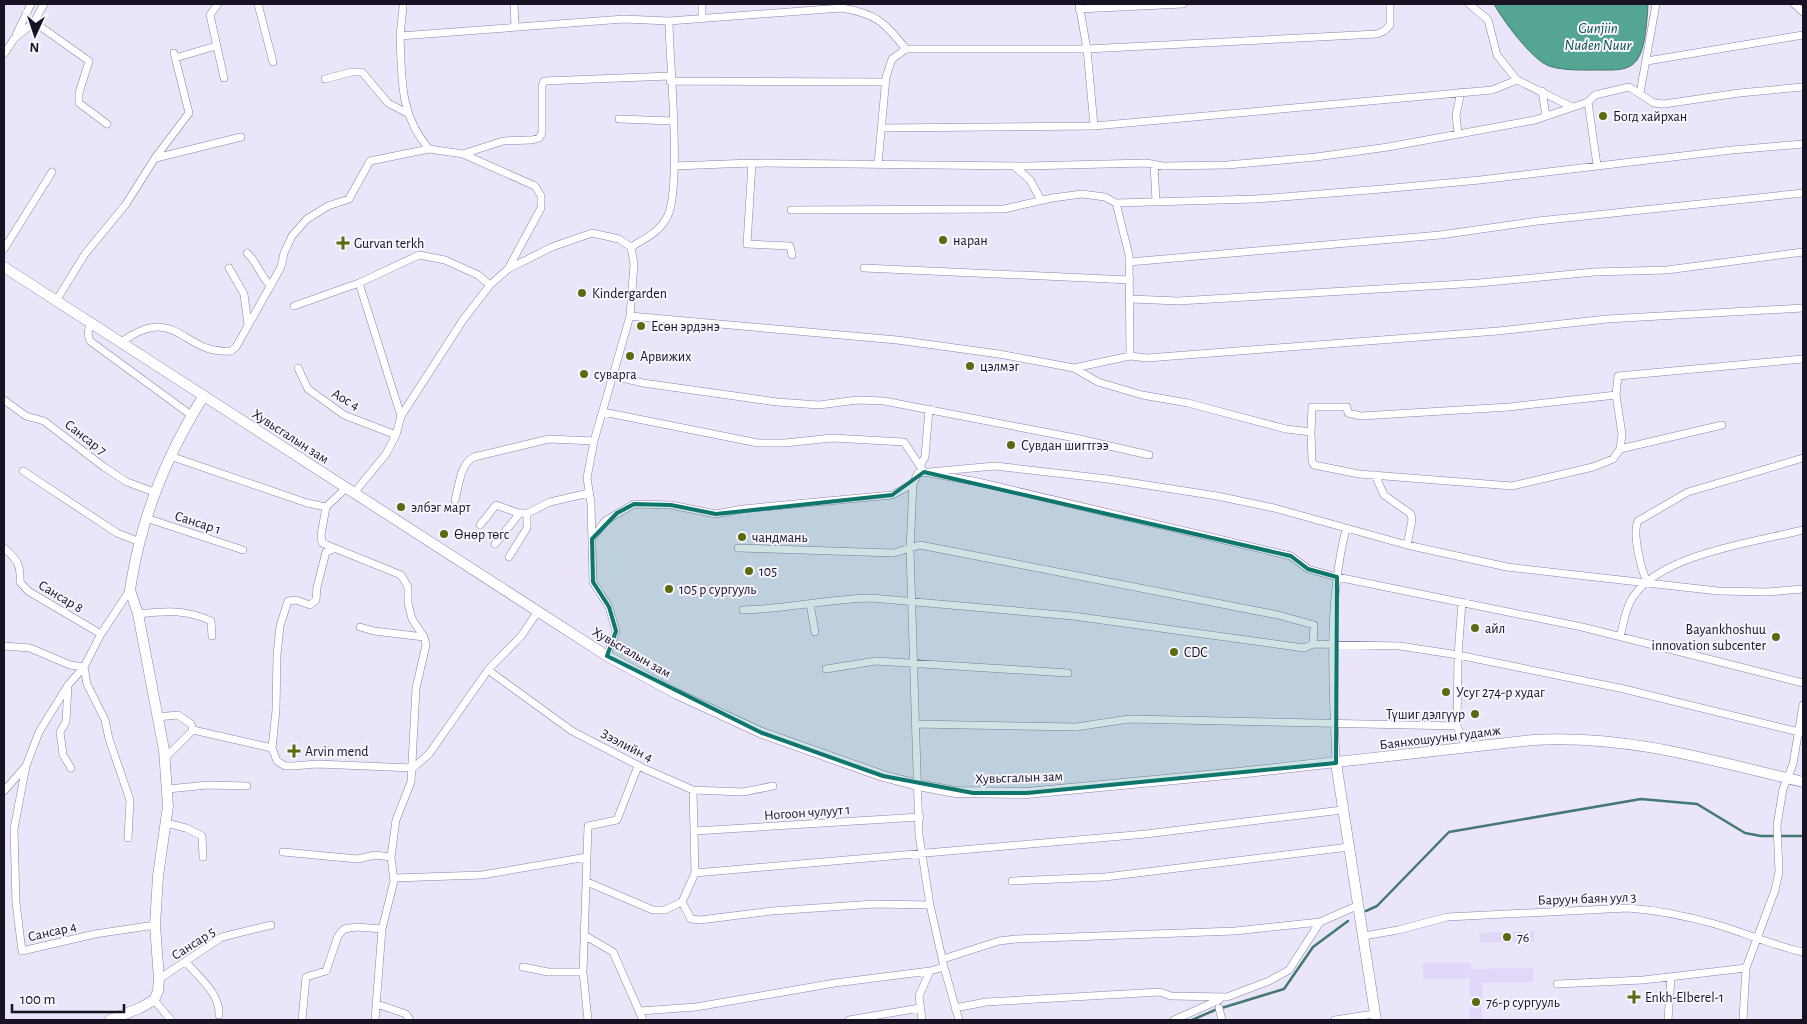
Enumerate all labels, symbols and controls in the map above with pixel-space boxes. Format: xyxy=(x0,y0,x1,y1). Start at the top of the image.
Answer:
north arrow xyxy=(10,10,60,60)
water label: Gunjiin Nuden Nuur xyxy=(1565,21,1633,53)
text: N xyxy=(29,40,40,54)
marker: Богд хайрхан xyxy=(1597,110,1609,122)
place label: Богд хайрхан xyxy=(1613,110,1687,124)
marker: наран xyxy=(937,234,949,246)
place label: наран xyxy=(953,234,988,248)
marker: Gurvan terkh xyxy=(336,236,350,250)
place label: Gurvan terkh xyxy=(354,237,424,251)
marker: Kindergarden xyxy=(576,287,588,299)
place label: Kindergarden xyxy=(592,287,667,301)
marker: Есөн эрдэнэ xyxy=(635,320,647,332)
place label: Есөн эрдэнэ xyxy=(651,320,720,334)
marker: Арвижих xyxy=(624,350,636,362)
place label: Арвижих xyxy=(640,350,691,364)
marker: цэлмэг xyxy=(964,360,976,372)
place label: цэлмэг xyxy=(980,360,1019,374)
marker: суварга xyxy=(578,368,590,380)
place label: суварга xyxy=(594,368,637,382)
street label: Аос 4 xyxy=(329,386,362,413)
street label: Хувьсгалын зам xyxy=(250,407,331,467)
street label: Сансар 7 xyxy=(62,417,109,458)
marker: Сувдан шигтгээ xyxy=(1005,439,1017,451)
place label: Сувдан шигтгээ xyxy=(1021,439,1108,453)
marker: элбэг март xyxy=(395,501,407,513)
place label: элбэг март xyxy=(411,501,471,515)
street label: Сансар 1 xyxy=(173,509,223,537)
marker: Өнөр төгс xyxy=(438,528,450,540)
place label: Өнөр төгс xyxy=(454,528,510,542)
marker: чандмань xyxy=(736,531,748,543)
place label: чандмань xyxy=(752,531,807,545)
marker: 105 xyxy=(743,565,755,577)
place label: 105 xyxy=(759,565,777,579)
street label: Сансар 8 xyxy=(36,578,85,616)
marker: 105 р сургууль xyxy=(663,583,675,595)
place label: 105 р сургууль xyxy=(679,583,756,597)
marker: айл xyxy=(1469,622,1481,634)
place label: айл xyxy=(1485,622,1505,636)
place label: Bayankhoshuu innovation subcenter xyxy=(1652,623,1766,653)
street label: Хувьсгалын зам xyxy=(590,625,673,681)
marker: Bayankhoshuu innovation subcenter xyxy=(1770,631,1782,643)
marker: CDC xyxy=(1168,646,1180,658)
place label: CDC xyxy=(1184,646,1208,660)
marker: Усуг 274-р худаг xyxy=(1440,686,1452,698)
place label: Усуг 274-р худаг xyxy=(1456,686,1545,700)
place label: Түшиг дэлгүүр xyxy=(1386,708,1465,722)
marker: Түшиг дэлгүүр xyxy=(1469,708,1481,720)
street label: Баянхошууны гудамж xyxy=(1379,724,1502,752)
street label: Зээлийн 4 xyxy=(598,727,655,765)
marker: Arvin mend xyxy=(287,744,301,758)
place label: Arvin mend xyxy=(305,745,369,759)
street label: Хувьсгалын зам xyxy=(975,769,1063,787)
street label: Ногоон чулуут 1 xyxy=(763,803,851,823)
street label: Баруун баян уул 3 xyxy=(1537,890,1637,908)
street label: Сансар 4 xyxy=(26,920,78,944)
street label: Сансар 5 xyxy=(169,925,218,963)
marker: 76 xyxy=(1501,931,1513,943)
place label: 76 xyxy=(1517,931,1529,945)
scale bar xyxy=(12,982,125,1014)
marker: Enkh-Elberel-1 xyxy=(1627,990,1641,1004)
place label: Enkh-Elberel-1 xyxy=(1645,991,1724,1005)
text: 100 m xyxy=(20,992,55,1007)
marker: 76-р сургууль xyxy=(1470,996,1482,1008)
place label: 76-р сургууль xyxy=(1486,996,1560,1010)

